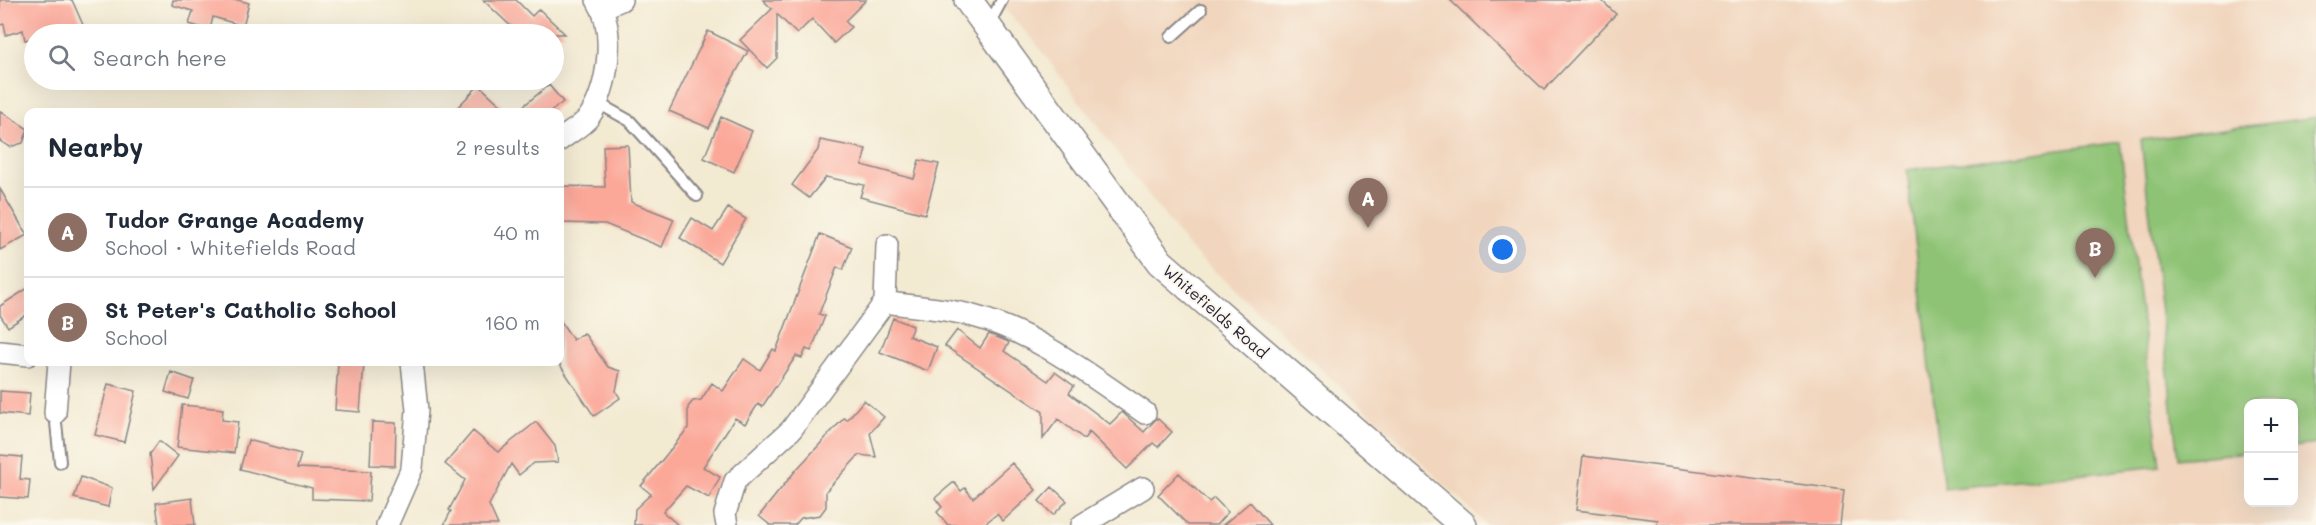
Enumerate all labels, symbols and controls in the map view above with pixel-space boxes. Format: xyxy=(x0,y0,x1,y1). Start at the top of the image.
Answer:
search box xyxy=(24,24,564,90)
icon: search xyxy=(45,41,78,74)
text: Search here xyxy=(93,43,227,72)
text: Nearby xyxy=(48,130,143,164)
text: 2 results xyxy=(456,134,540,160)
pin: A xyxy=(1348,178,1388,228)
text: Tudor Grange Academy xyxy=(105,205,364,234)
text: A xyxy=(61,219,74,245)
text: 40 m xyxy=(494,219,540,245)
pin: B xyxy=(2076,228,2114,278)
text: School · Whitefields Road xyxy=(105,234,356,260)
your location xyxy=(1488,235,1517,264)
street label: Whitefields Road xyxy=(1159,259,1273,363)
text: St Peter's Catholic School xyxy=(105,295,396,324)
text: B xyxy=(61,309,74,335)
text: 160 m xyxy=(484,309,540,335)
text: School xyxy=(105,324,168,350)
map controls xyxy=(2244,399,2298,507)
button: + xyxy=(2244,399,2298,453)
button: − xyxy=(2244,453,2298,507)

